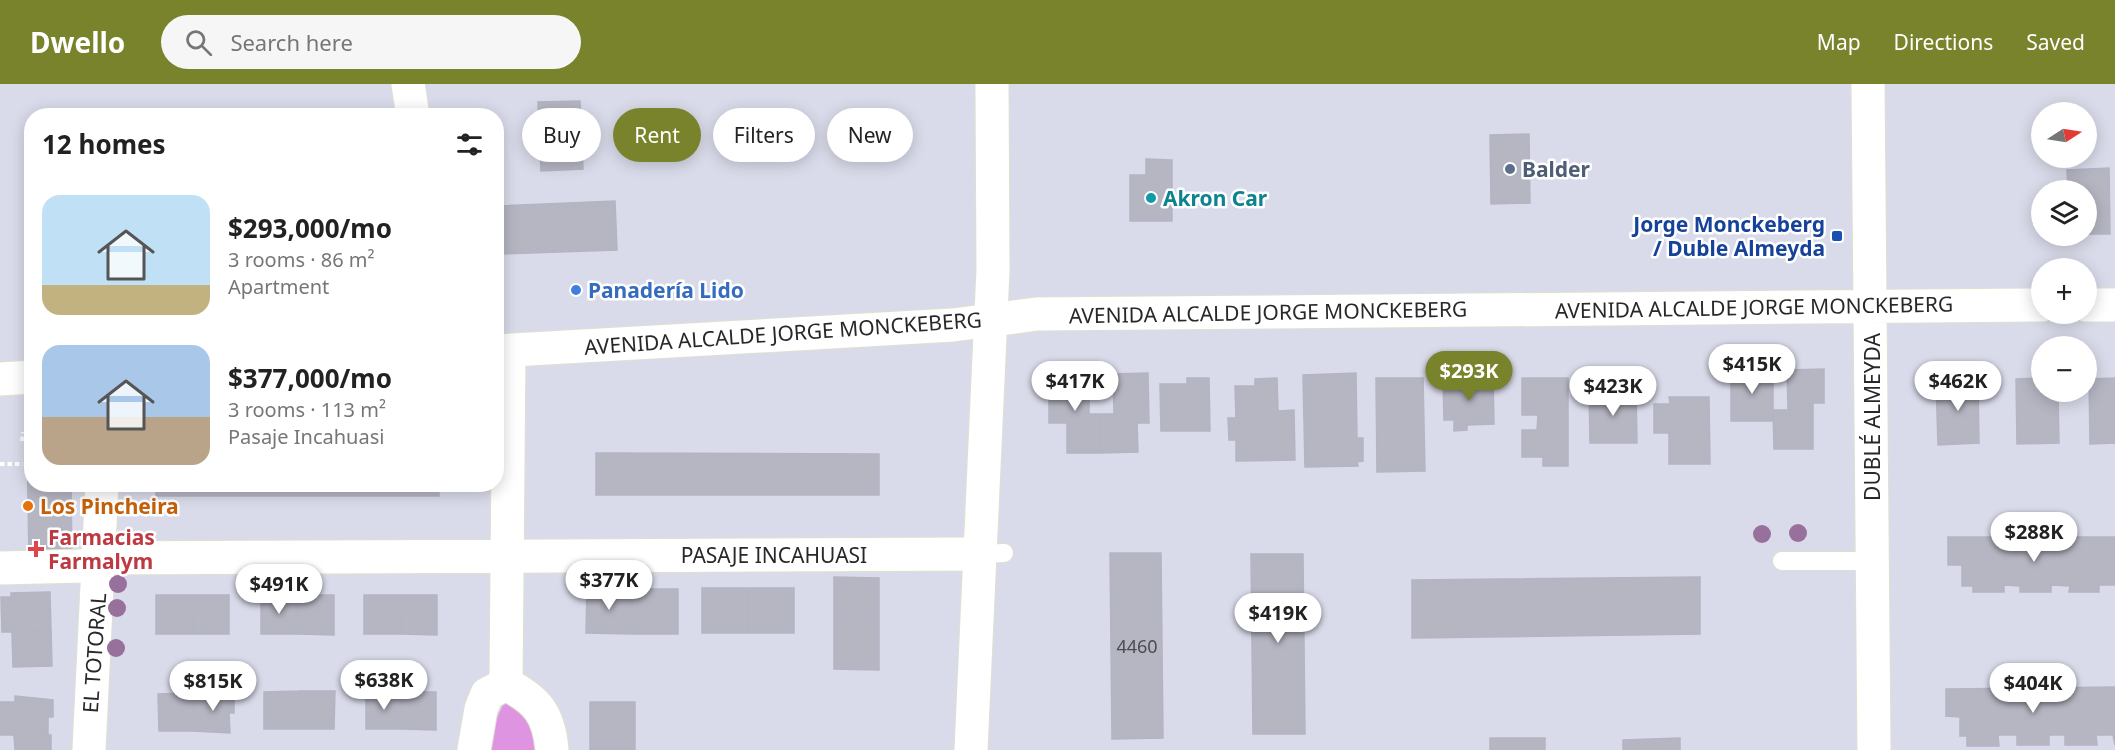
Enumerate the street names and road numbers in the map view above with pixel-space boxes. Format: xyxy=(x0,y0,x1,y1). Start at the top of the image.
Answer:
street label: AVENIDA ALCALDE JORGE MONCKEBERG xyxy=(1555,290,1953,324)
street label: AVENIDA ALCALDE JORGE MONCKEBERG xyxy=(1069,295,1467,329)
street label: AVENIDA ALCALDE JORGE MONCKEBERG xyxy=(583,305,983,361)
street label: DUBLÉ ALMEYDA xyxy=(1858,333,1886,501)
street label: PASAJE INCAHUASI xyxy=(681,541,867,569)
street label: EL TOTORAL xyxy=(76,592,112,714)

